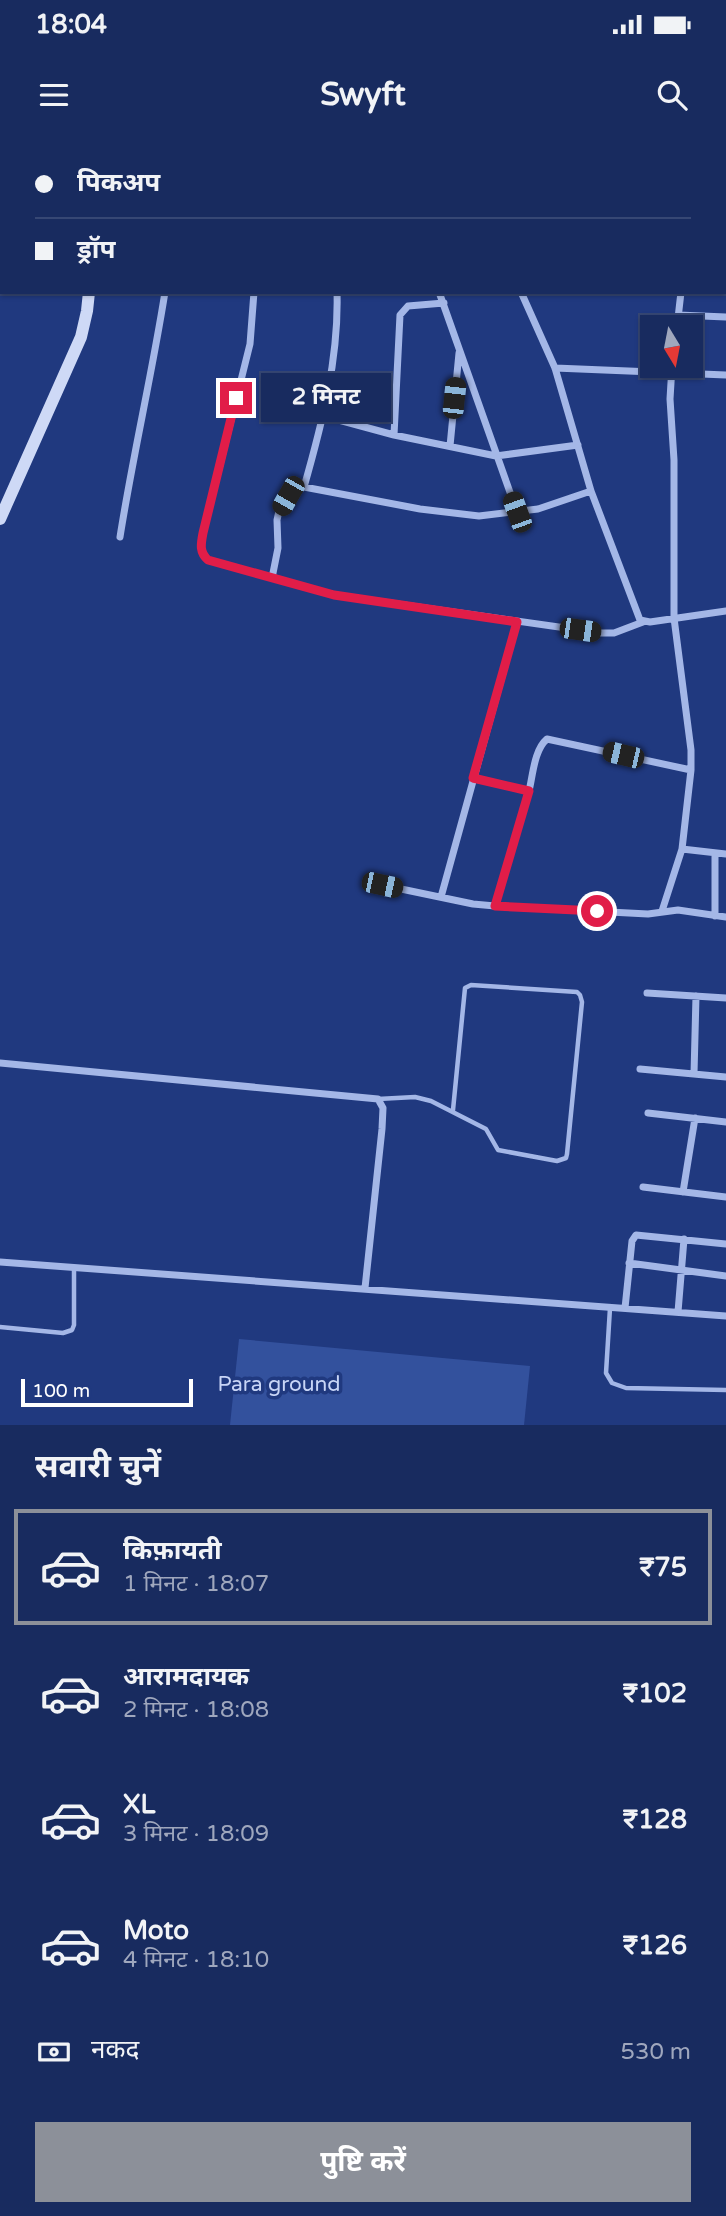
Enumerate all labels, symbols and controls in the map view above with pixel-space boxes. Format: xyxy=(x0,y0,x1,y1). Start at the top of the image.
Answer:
text: 18:04 xyxy=(35,9,107,40)
icon: menu xyxy=(35,76,73,114)
text: Swyft xyxy=(320,76,406,114)
icon: search xyxy=(653,76,691,114)
text: पिकअप xyxy=(77,167,160,198)
text: ड्रॉप xyxy=(77,234,115,265)
north arrow xyxy=(640,315,704,378)
map controls xyxy=(640,315,703,378)
callout: 2 मिनट xyxy=(260,373,390,422)
car xyxy=(442,376,467,420)
route end xyxy=(220,382,252,414)
text: 2 मिनट xyxy=(292,383,360,411)
car xyxy=(269,473,308,519)
car xyxy=(500,489,535,535)
car xyxy=(558,617,603,643)
car xyxy=(601,740,646,770)
car xyxy=(360,870,405,900)
route start xyxy=(581,895,613,927)
park label: Para ground xyxy=(217,1372,341,1397)
scale bar xyxy=(21,1376,192,1408)
text: 100 m xyxy=(32,1380,90,1402)
text: सवारी चुनें xyxy=(35,1448,161,1486)
text: किफ़ायती xyxy=(123,1535,222,1566)
icon: car xyxy=(39,1536,102,1599)
text: ₹75 xyxy=(639,1552,687,1583)
text: 1 मिनट · 18:07 xyxy=(123,1570,269,1598)
text: आरामदायक xyxy=(123,1661,249,1692)
icon: car xyxy=(39,1662,102,1725)
text: ₹102 xyxy=(623,1678,687,1709)
text: 2 मिनट · 18:08 xyxy=(123,1696,269,1724)
icon: car xyxy=(39,1788,102,1851)
text: XL xyxy=(123,1789,155,1820)
text: ₹128 xyxy=(623,1804,687,1835)
text: 3 मिनट · 18:09 xyxy=(123,1820,269,1848)
icon: car xyxy=(39,1914,102,1977)
text: Moto xyxy=(123,1915,189,1946)
text: ₹126 xyxy=(623,1930,687,1961)
text: 4 मिनट · 18:10 xyxy=(123,1946,269,1974)
icon: cash xyxy=(35,2033,73,2071)
text: नकद xyxy=(91,2034,139,2065)
text: 530 m xyxy=(621,2038,691,2066)
button: पुष्टि करें xyxy=(35,2122,691,2202)

